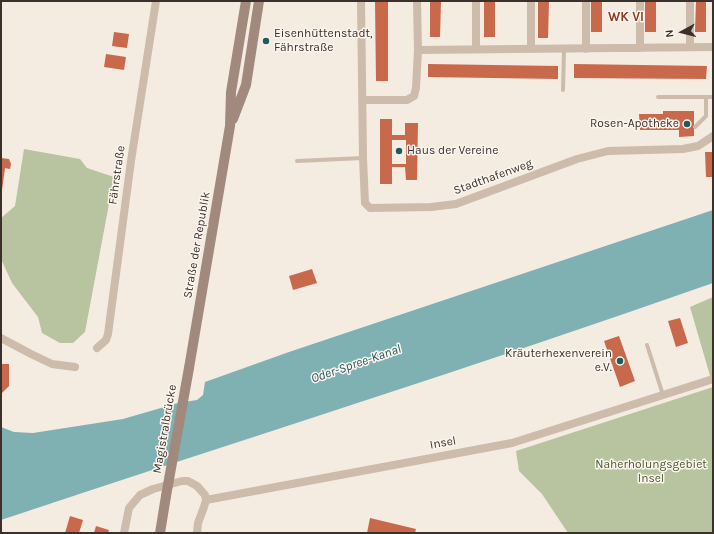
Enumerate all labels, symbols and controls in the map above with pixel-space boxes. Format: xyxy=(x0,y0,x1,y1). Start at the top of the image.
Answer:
district label: WK VI xyxy=(608,9,644,25)
north arrow xyxy=(662,12,702,52)
place label: Eisenhüttenstadt, Fährstraße xyxy=(274,27,373,55)
text: N xyxy=(663,29,677,38)
marker: Eisenhüttenstadt, Fährstraße xyxy=(261,36,271,46)
place label: Rosen-Apotheke xyxy=(590,117,679,131)
marker: Rosen-Apotheke xyxy=(682,119,692,129)
place label: Haus der Vereine xyxy=(407,144,499,158)
street label: Fährstraße xyxy=(106,145,128,205)
marker: Haus der Vereine xyxy=(394,146,404,156)
street label: Stadthafenweg xyxy=(452,156,534,198)
street label: Straße der Republik xyxy=(181,190,213,300)
water label: Oder-Spree-Kanal xyxy=(309,341,403,387)
place label: Kräuterhexenverein e.V. xyxy=(505,347,612,375)
marker: Kräuterhexenverein e.V. xyxy=(615,356,625,366)
street label: Magistralbrücke xyxy=(150,383,180,475)
street label: Insel xyxy=(429,434,457,452)
park label: Naherholungsgebiet Insel xyxy=(595,458,707,486)

